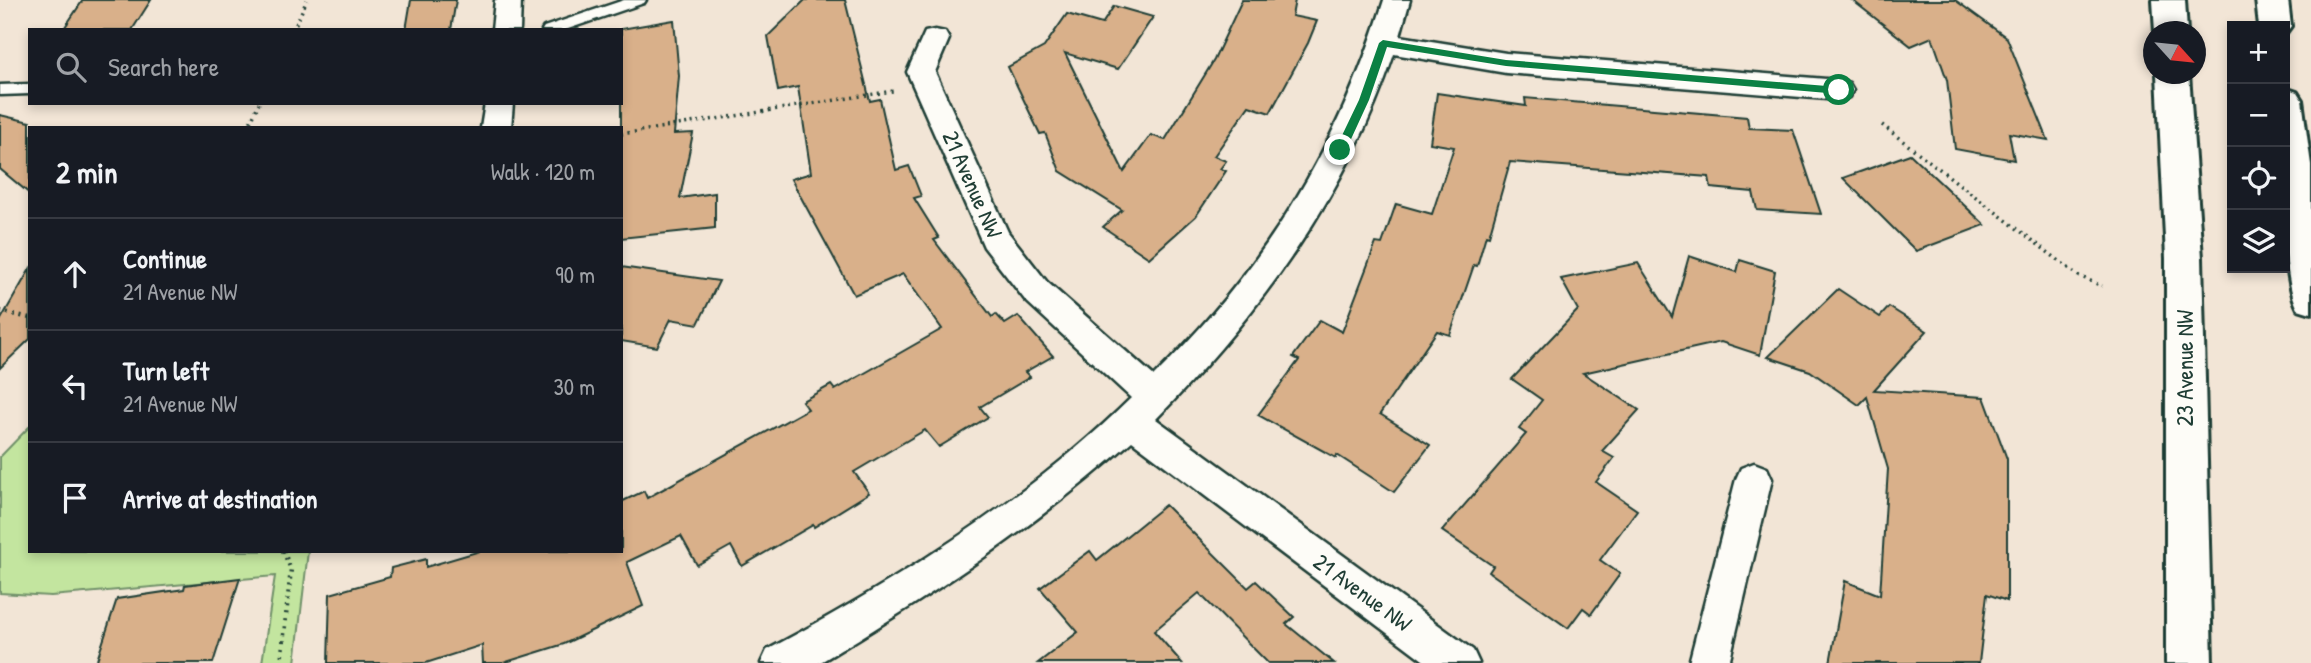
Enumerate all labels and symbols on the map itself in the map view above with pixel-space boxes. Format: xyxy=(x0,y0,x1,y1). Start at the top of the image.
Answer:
north arrow xyxy=(2143,21,2206,84)
route start xyxy=(1823,74,1854,105)
street label: 21 Avenue NW xyxy=(936,125,1010,243)
route end xyxy=(1324,134,1355,165)
street label: 23 Avenue NW xyxy=(2169,310,2200,426)
street label: 21 Avenue NW xyxy=(1308,546,1418,638)

